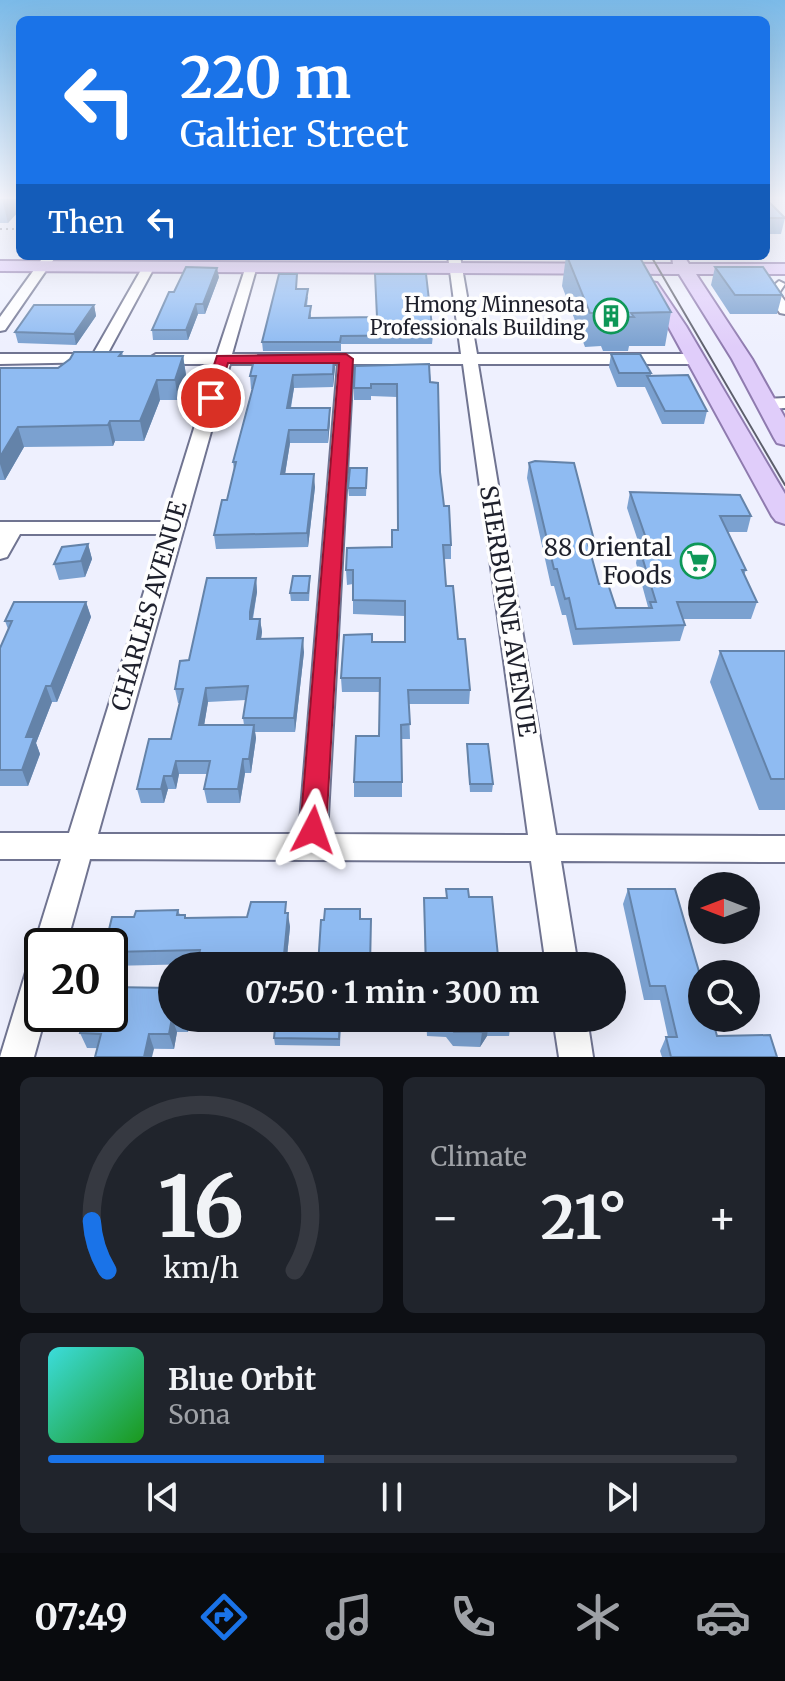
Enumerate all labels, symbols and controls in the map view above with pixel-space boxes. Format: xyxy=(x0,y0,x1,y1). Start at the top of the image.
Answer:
text: 220 m xyxy=(180,43,351,113)
icon: left xyxy=(48,48,152,152)
text: Galtier Street xyxy=(180,112,409,157)
icon: left xyxy=(140,200,184,244)
text: Then xyxy=(48,203,124,241)
place label: Hmong Minnesota Professionals Building xyxy=(370,292,585,340)
building icon: Hmong Minnesota Professionals Building xyxy=(592,297,630,335)
pin xyxy=(177,364,245,432)
icon: arrive xyxy=(189,376,233,420)
street label: SHERBURNE AVENUE xyxy=(473,483,543,739)
street label: CHARLES AVENUE xyxy=(104,497,194,715)
place label: 88 Oriental Foods xyxy=(544,532,672,591)
supermarket icon: 88 Oriental Foods xyxy=(679,542,717,580)
position arrow xyxy=(271,788,355,872)
north arrow xyxy=(688,872,760,944)
map controls xyxy=(688,872,760,1032)
speed limit sign: 20 xyxy=(24,928,128,1032)
button: search xyxy=(688,960,760,1032)
text: 07:50 · 1 min · 300 m xyxy=(245,973,539,1011)
text: Climate xyxy=(431,1140,527,1173)
text: 16 xyxy=(158,1155,245,1260)
text: 21° xyxy=(540,1180,627,1255)
text: − xyxy=(431,1190,460,1245)
text: + xyxy=(708,1190,737,1245)
text: km/h xyxy=(163,1250,239,1286)
text: Blue Orbit xyxy=(168,1360,316,1398)
text: Sona xyxy=(168,1398,230,1431)
icon: previous xyxy=(141,1475,185,1519)
icon: pause xyxy=(370,1475,414,1519)
icon: next xyxy=(600,1475,644,1519)
icon: directions xyxy=(196,1589,252,1645)
icon: music xyxy=(321,1589,377,1645)
icon: phone xyxy=(445,1589,501,1645)
icon: climate xyxy=(570,1589,626,1645)
icon: car xyxy=(695,1589,751,1645)
text: 07:49 xyxy=(34,1595,128,1640)

